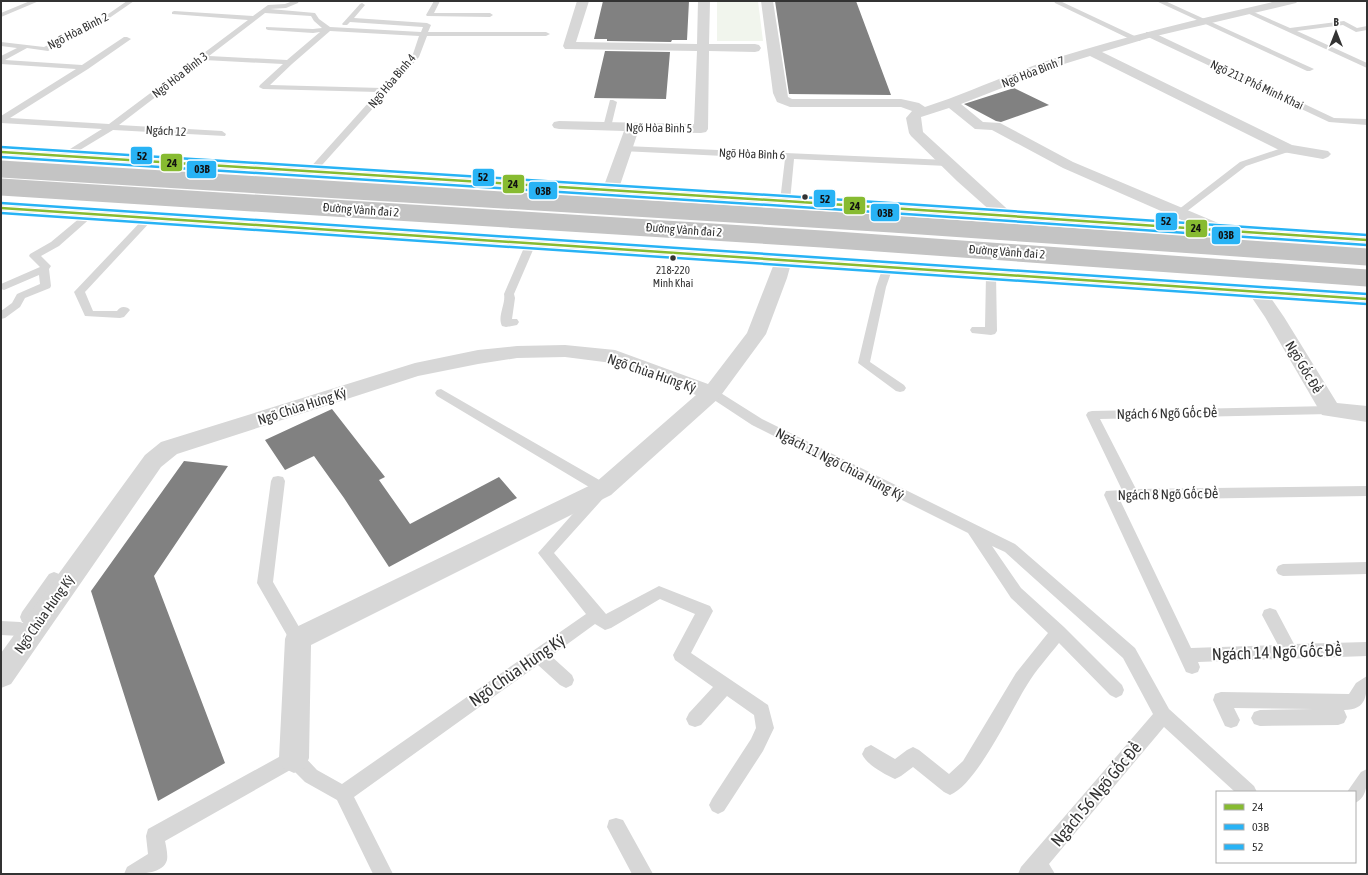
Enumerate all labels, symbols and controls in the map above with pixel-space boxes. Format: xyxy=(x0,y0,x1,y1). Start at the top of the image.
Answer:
street label: Ngõ Hòa Bình 2 xyxy=(45,10,111,52)
north arrow xyxy=(1316,12,1356,52)
text: B xyxy=(1333,16,1339,28)
street label: Ngõ Hòa Bình 3 xyxy=(149,49,211,101)
street label: Ngõ Hòa Bình 4 xyxy=(365,51,419,111)
street label: Ngõ Hòa Bình 7 xyxy=(999,53,1067,90)
street label: Ngõ 211 Phố Minh Khai xyxy=(1208,57,1306,113)
street label: Ngõ Hòa Bình 5 xyxy=(626,120,692,136)
street label: Ngách 12 xyxy=(145,123,187,139)
line badge: 52 xyxy=(130,146,153,165)
street label: Ngõ Hòa Bình 6 xyxy=(719,146,786,162)
text: 52 xyxy=(137,150,147,162)
line badge: 24 xyxy=(160,153,183,172)
text: 24 xyxy=(167,157,177,169)
line badge: 03B xyxy=(186,160,217,179)
text: 03B xyxy=(194,163,211,175)
line badge: 52 xyxy=(472,168,495,187)
text: 52 xyxy=(478,171,488,183)
line badge: 24 xyxy=(502,174,525,194)
text: 24 xyxy=(508,178,518,190)
line badge: 03B xyxy=(528,181,558,200)
text: 03B xyxy=(535,185,552,197)
line badge: 52 xyxy=(813,189,836,208)
unlabelled marker xyxy=(800,192,810,202)
text: 52 xyxy=(820,193,830,205)
line badge: 24 xyxy=(843,196,866,215)
street label: Đường Vành đai 2 xyxy=(322,200,400,220)
text: 24 xyxy=(850,200,860,212)
line badge: 03B xyxy=(870,203,900,222)
text: 03B xyxy=(877,207,894,219)
line badge: 52 xyxy=(1155,212,1178,231)
text: 52 xyxy=(1161,215,1171,227)
line badge: 24 xyxy=(1185,219,1208,238)
street label: Đường Vành đai 2 xyxy=(645,220,723,240)
text: 24 xyxy=(1191,222,1201,234)
line badge: 03B xyxy=(1211,226,1241,245)
text: 03B xyxy=(1218,229,1235,241)
street label: Đường Vành đai 2 xyxy=(968,242,1046,262)
marker: 218-220 Minh Khai xyxy=(668,253,678,263)
place label: 218-220 Minh Khai xyxy=(653,264,693,289)
street label: Ngõ Gốc Đề xyxy=(1282,338,1327,396)
street label: Ngõ Chùa Hưng Ký xyxy=(606,350,699,396)
street label: Ngõ Chùa Hưng Ký xyxy=(255,384,349,428)
street label: Ngách 6 Ngõ Gốc Đề xyxy=(1116,403,1217,422)
street label: Ngách 11 Ngõ Chùa Hưng Ký xyxy=(773,425,907,503)
street label: Ngách 8 Ngõ Gốc Đề xyxy=(1117,484,1218,503)
street label: Ngõ Chùa Hưng Ký xyxy=(11,571,77,657)
street label: Ngõ Chùa Hưng Ký xyxy=(465,630,569,710)
street label: Ngách 14 Ngõ Gốc Đề xyxy=(1212,640,1343,664)
street label: Ngách 56 Ngõ Gốc Đề xyxy=(1046,737,1146,850)
legend xyxy=(1216,791,1356,863)
text: 24 xyxy=(1252,800,1264,814)
text: 03B xyxy=(1252,820,1269,834)
text: 52 xyxy=(1252,840,1263,854)

